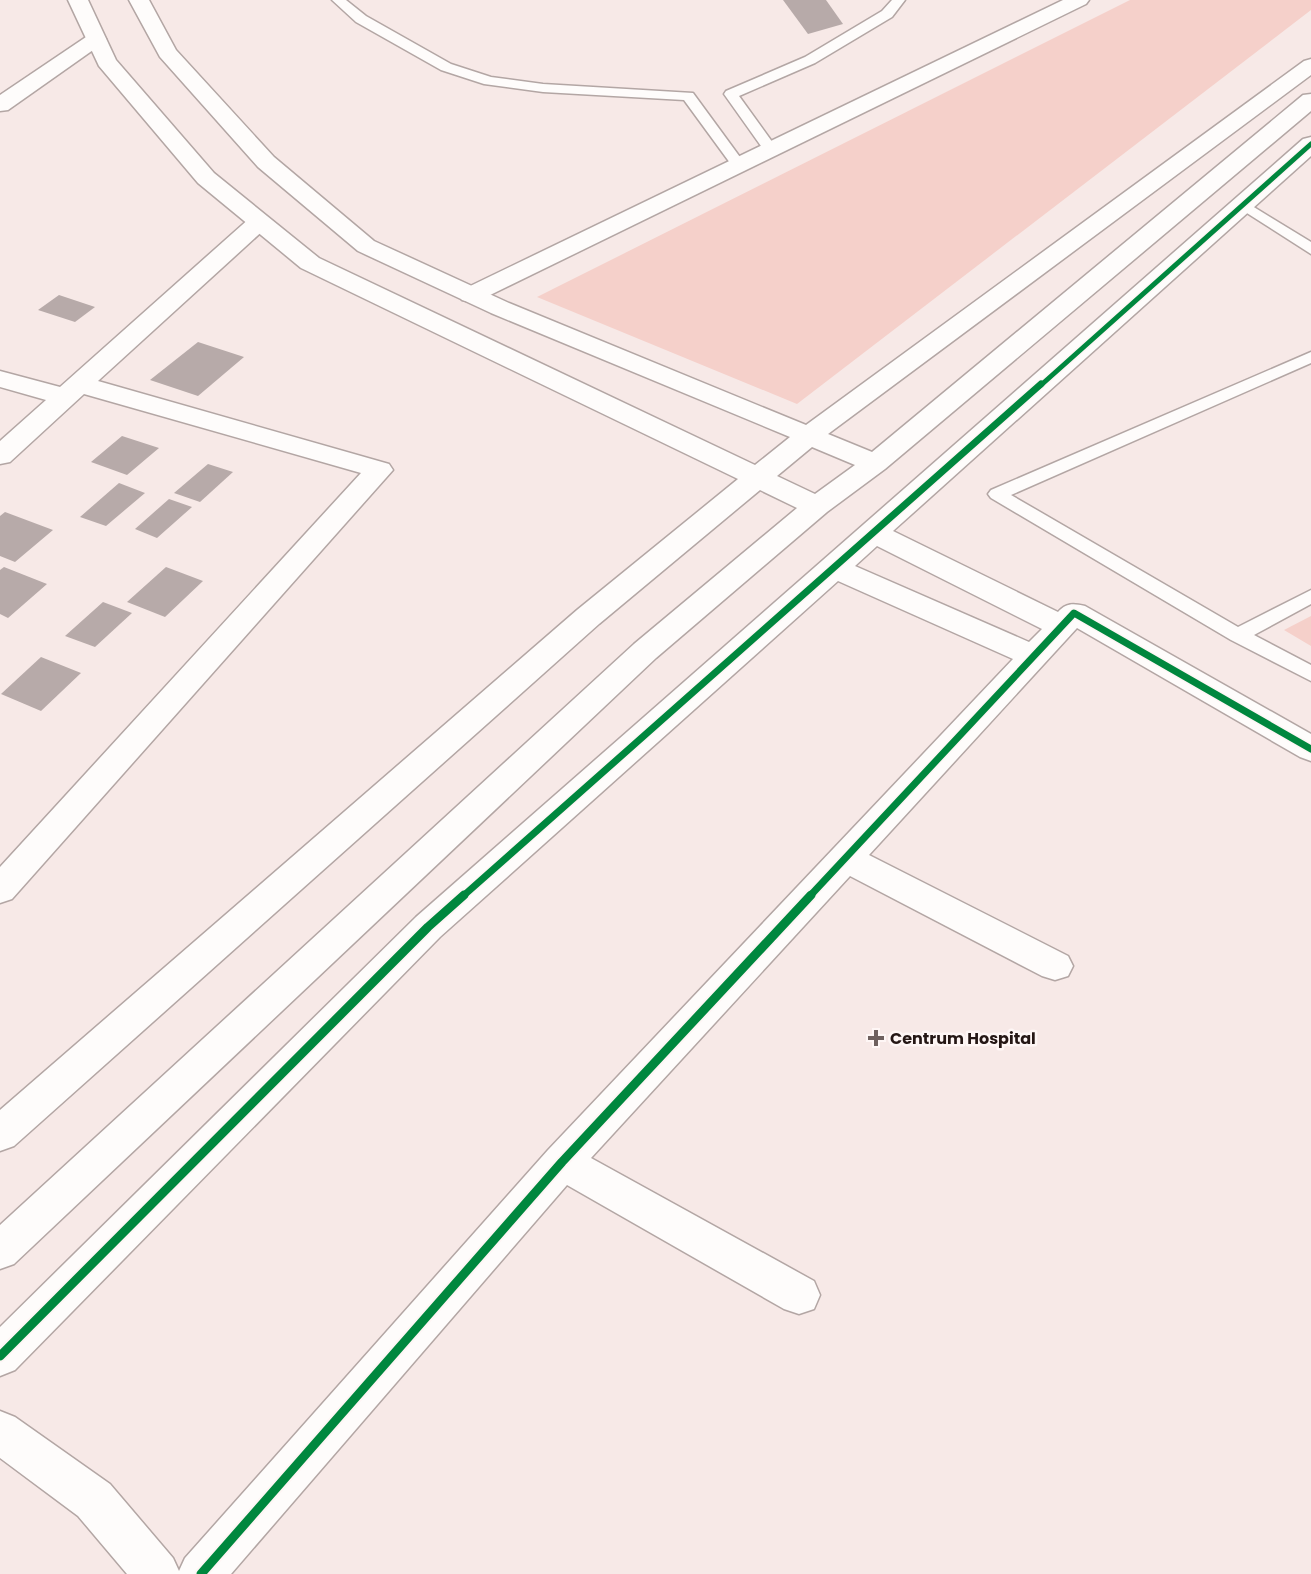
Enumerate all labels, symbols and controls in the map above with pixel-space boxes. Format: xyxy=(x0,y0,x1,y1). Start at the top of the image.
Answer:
place label: Centrum Hospital xyxy=(890,1027,1036,1050)
marker: Centrum Hospital xyxy=(867,1029,885,1047)

